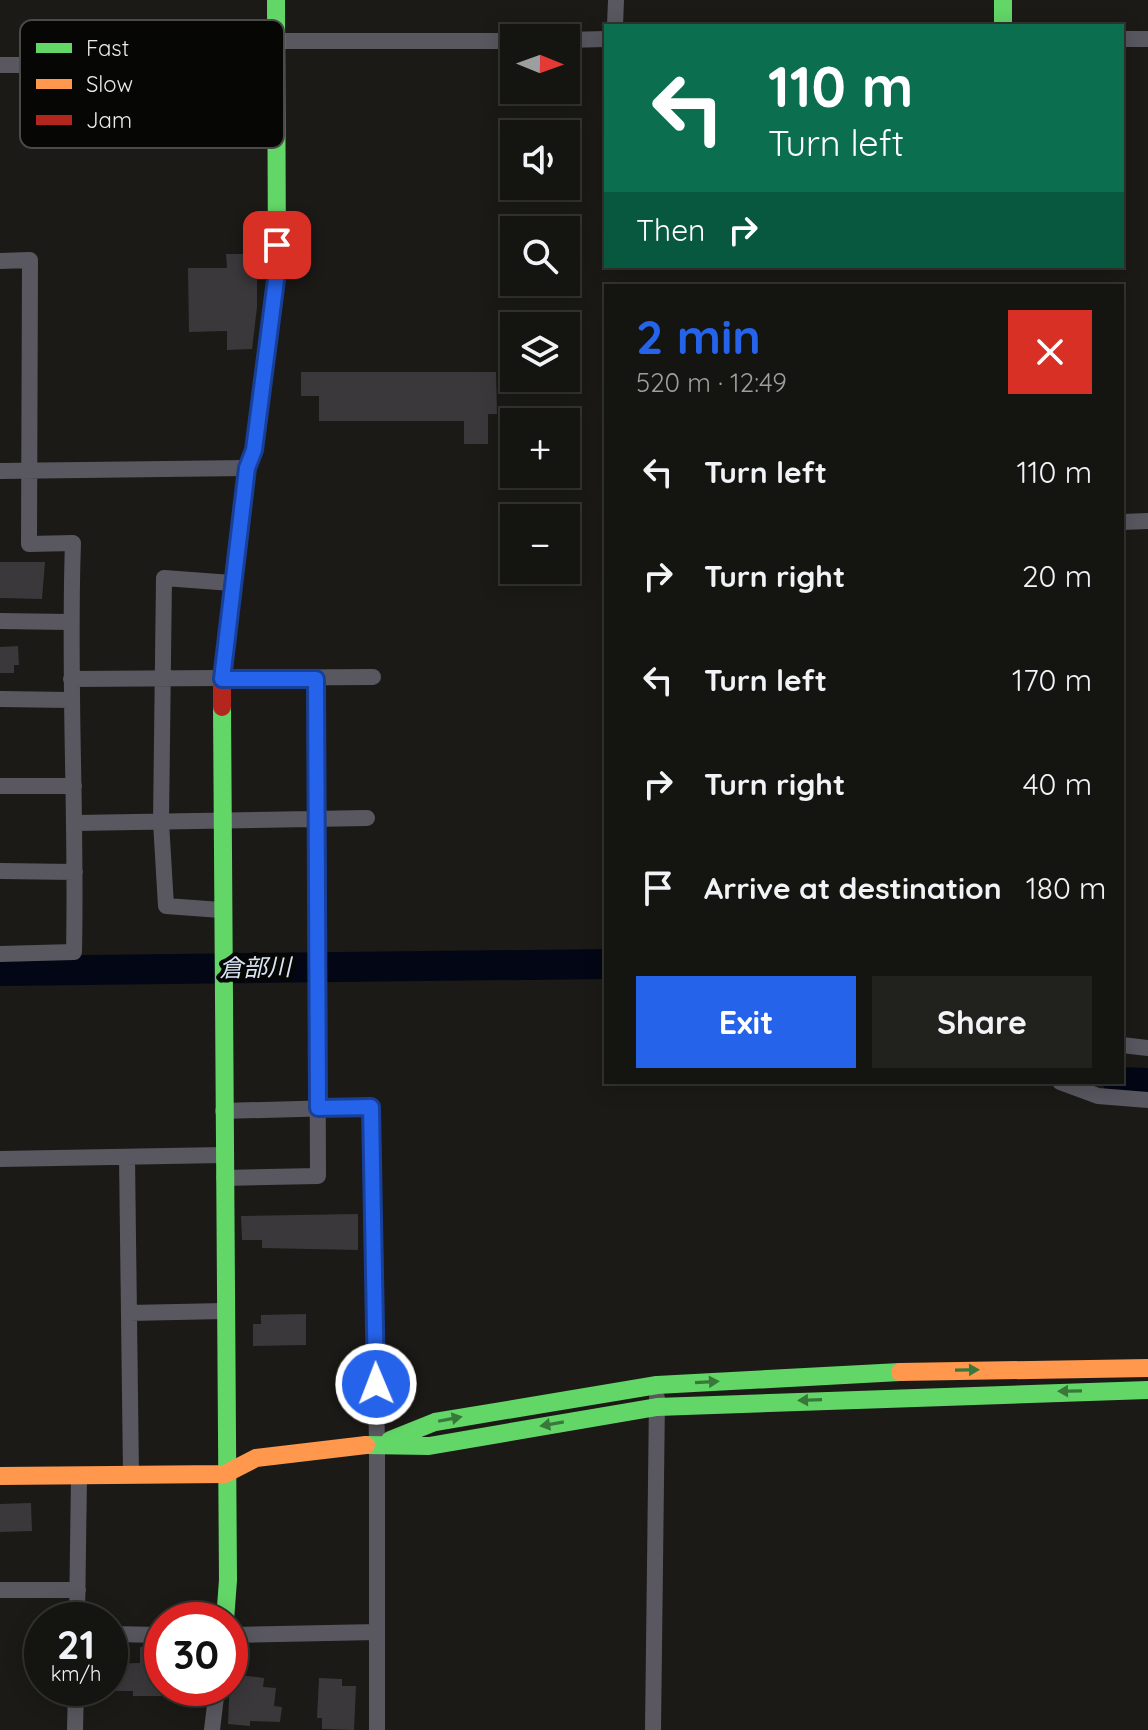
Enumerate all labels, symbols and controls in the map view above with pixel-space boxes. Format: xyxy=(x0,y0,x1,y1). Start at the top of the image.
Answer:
legend xyxy=(20,20,284,148)
north arrow xyxy=(500,24,580,104)
map controls xyxy=(500,24,580,584)
text: Fast xyxy=(86,34,129,62)
text: 110 m xyxy=(768,51,913,121)
icon: left xyxy=(636,56,740,160)
text: Slow xyxy=(86,70,133,98)
text: Jam xyxy=(86,106,132,134)
button: sound xyxy=(500,120,580,200)
text: Turn left xyxy=(768,120,904,165)
icon: right xyxy=(721,208,765,252)
pin xyxy=(243,211,311,279)
text: Then xyxy=(636,211,705,249)
button: search xyxy=(500,216,580,296)
icon: arrive xyxy=(255,223,299,267)
text: 2 min xyxy=(636,306,761,366)
button: close xyxy=(1008,310,1092,394)
button: layers xyxy=(500,312,580,392)
text: 520 m · 12:49 xyxy=(636,366,787,399)
button: + xyxy=(500,408,580,488)
icon: left xyxy=(636,450,680,494)
text: Turn left xyxy=(704,453,827,491)
text: 110 m xyxy=(1016,453,1092,491)
button: − xyxy=(500,504,580,584)
icon: right xyxy=(636,554,680,598)
text: Turn right xyxy=(704,557,845,595)
text: 20 m xyxy=(1022,557,1092,595)
icon: left xyxy=(636,658,680,702)
text: Turn left xyxy=(704,661,827,699)
text: 170 m xyxy=(1012,661,1092,699)
icon: right xyxy=(636,762,680,806)
text: Turn right xyxy=(704,765,845,803)
text: 40 m xyxy=(1023,765,1092,803)
icon: arrive xyxy=(636,866,680,910)
text: Arrive at destination xyxy=(704,869,1002,907)
text: 180 m xyxy=(1026,869,1106,907)
water label: 倉部川 xyxy=(219,951,294,983)
button: Exit xyxy=(636,976,856,1068)
button: Share xyxy=(872,976,1092,1068)
position arrow xyxy=(334,1342,418,1426)
one-way arrow xyxy=(955,1364,980,1377)
one-way arrow xyxy=(695,1375,720,1388)
one-way arrow xyxy=(1057,1385,1082,1398)
one-way arrow xyxy=(797,1394,822,1407)
one-way arrow xyxy=(438,1412,463,1425)
one-way arrow xyxy=(539,1418,564,1430)
speed limit sign: 30 xyxy=(144,1602,248,1706)
text: 21 xyxy=(57,1619,95,1669)
text: km/h xyxy=(51,1661,101,1686)

